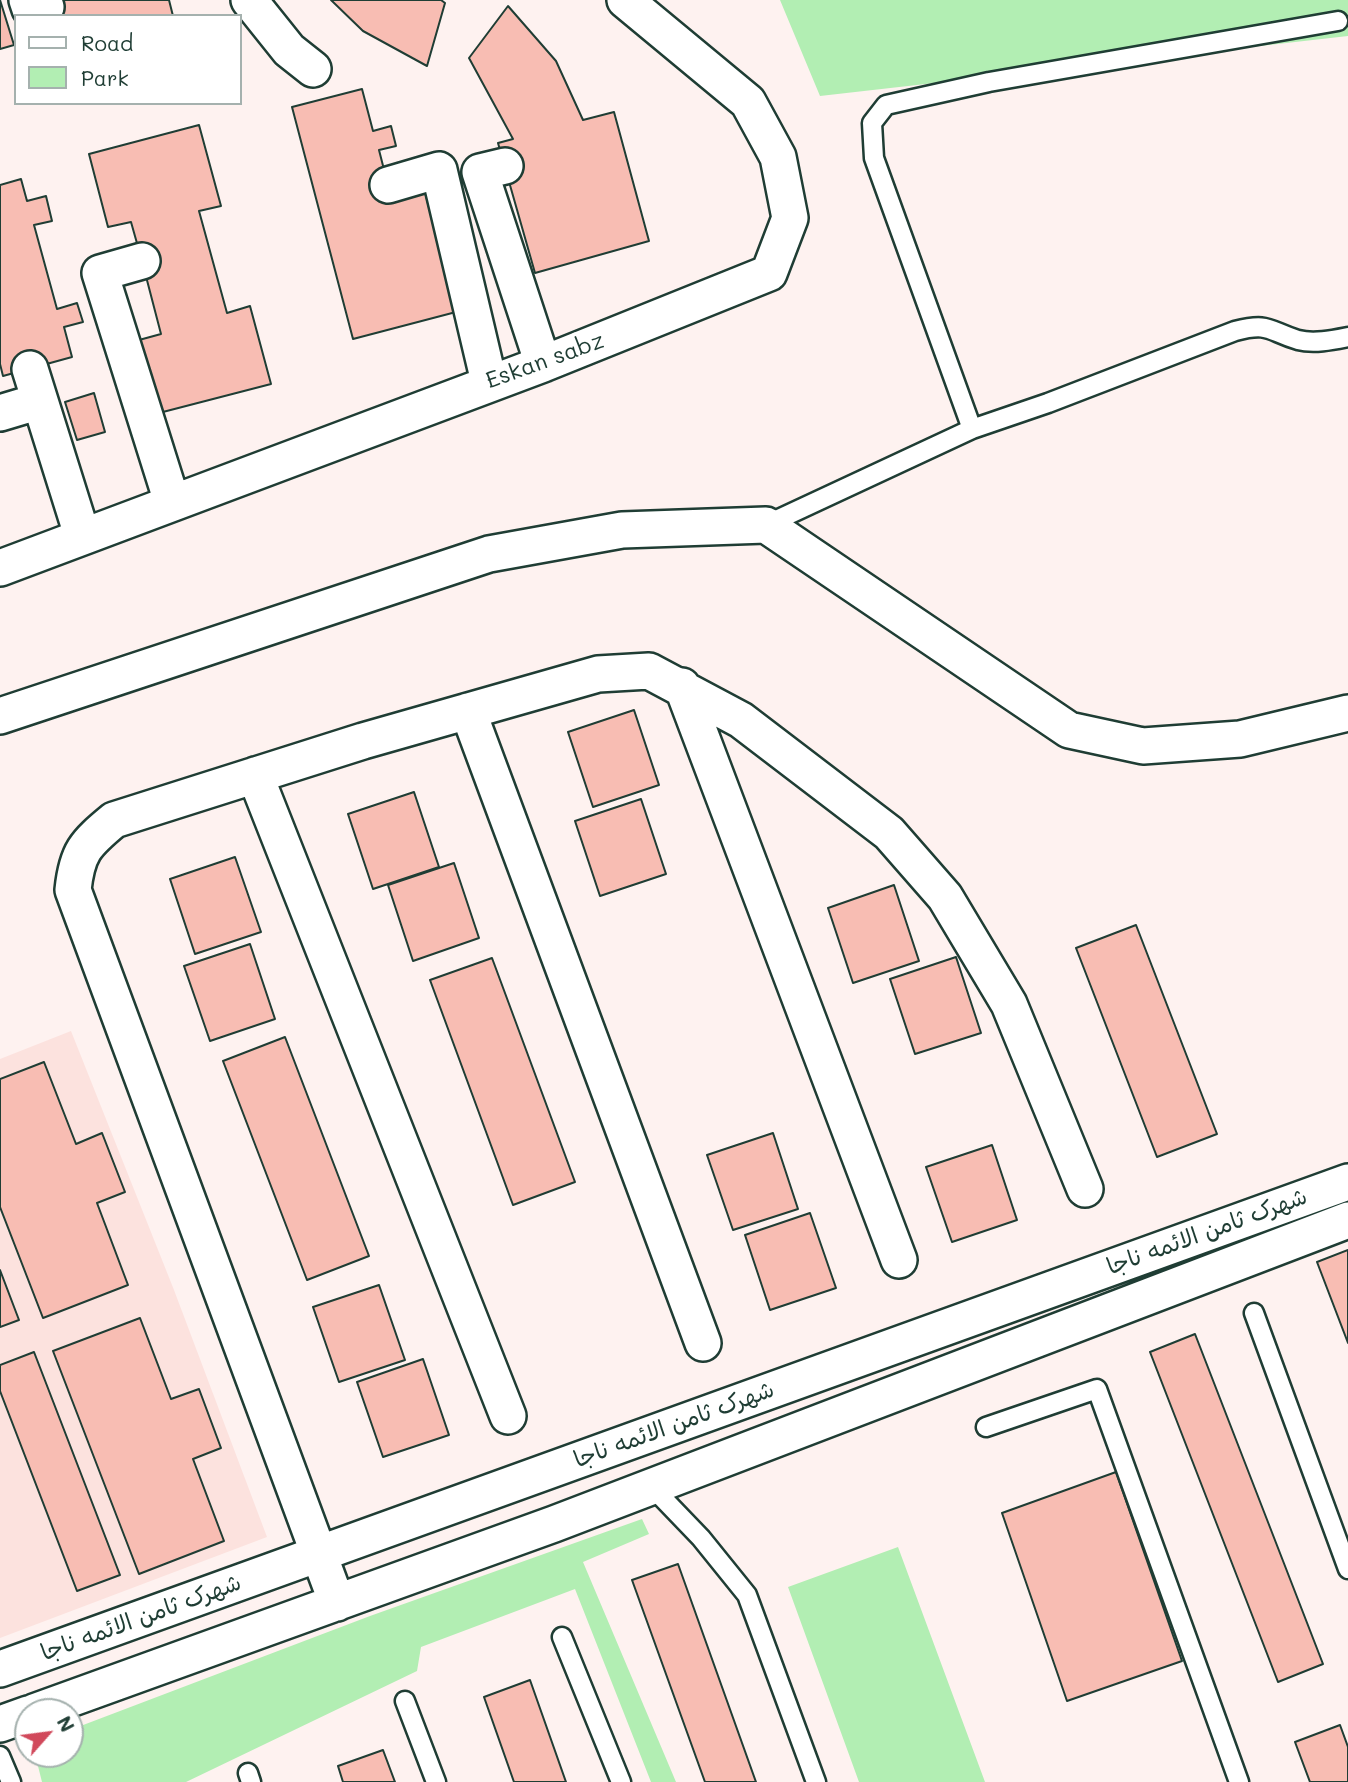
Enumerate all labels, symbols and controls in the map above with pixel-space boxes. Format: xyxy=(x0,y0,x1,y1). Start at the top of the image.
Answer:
legend xyxy=(14,14,242,105)
text: Road xyxy=(81,29,133,56)
text: Park xyxy=(81,64,129,91)
street label: Eskan sabz xyxy=(482,327,608,395)
street label: شهرک ثامن الائمه ناجا xyxy=(1103,1183,1311,1281)
street label: شهرک ثامن الائمه ناجا xyxy=(570,1376,778,1474)
street label: شهرک ثامن الائمه ناجا xyxy=(37,1569,245,1667)
north arrow xyxy=(14,1698,84,1768)
text: N xyxy=(52,1712,81,1736)

